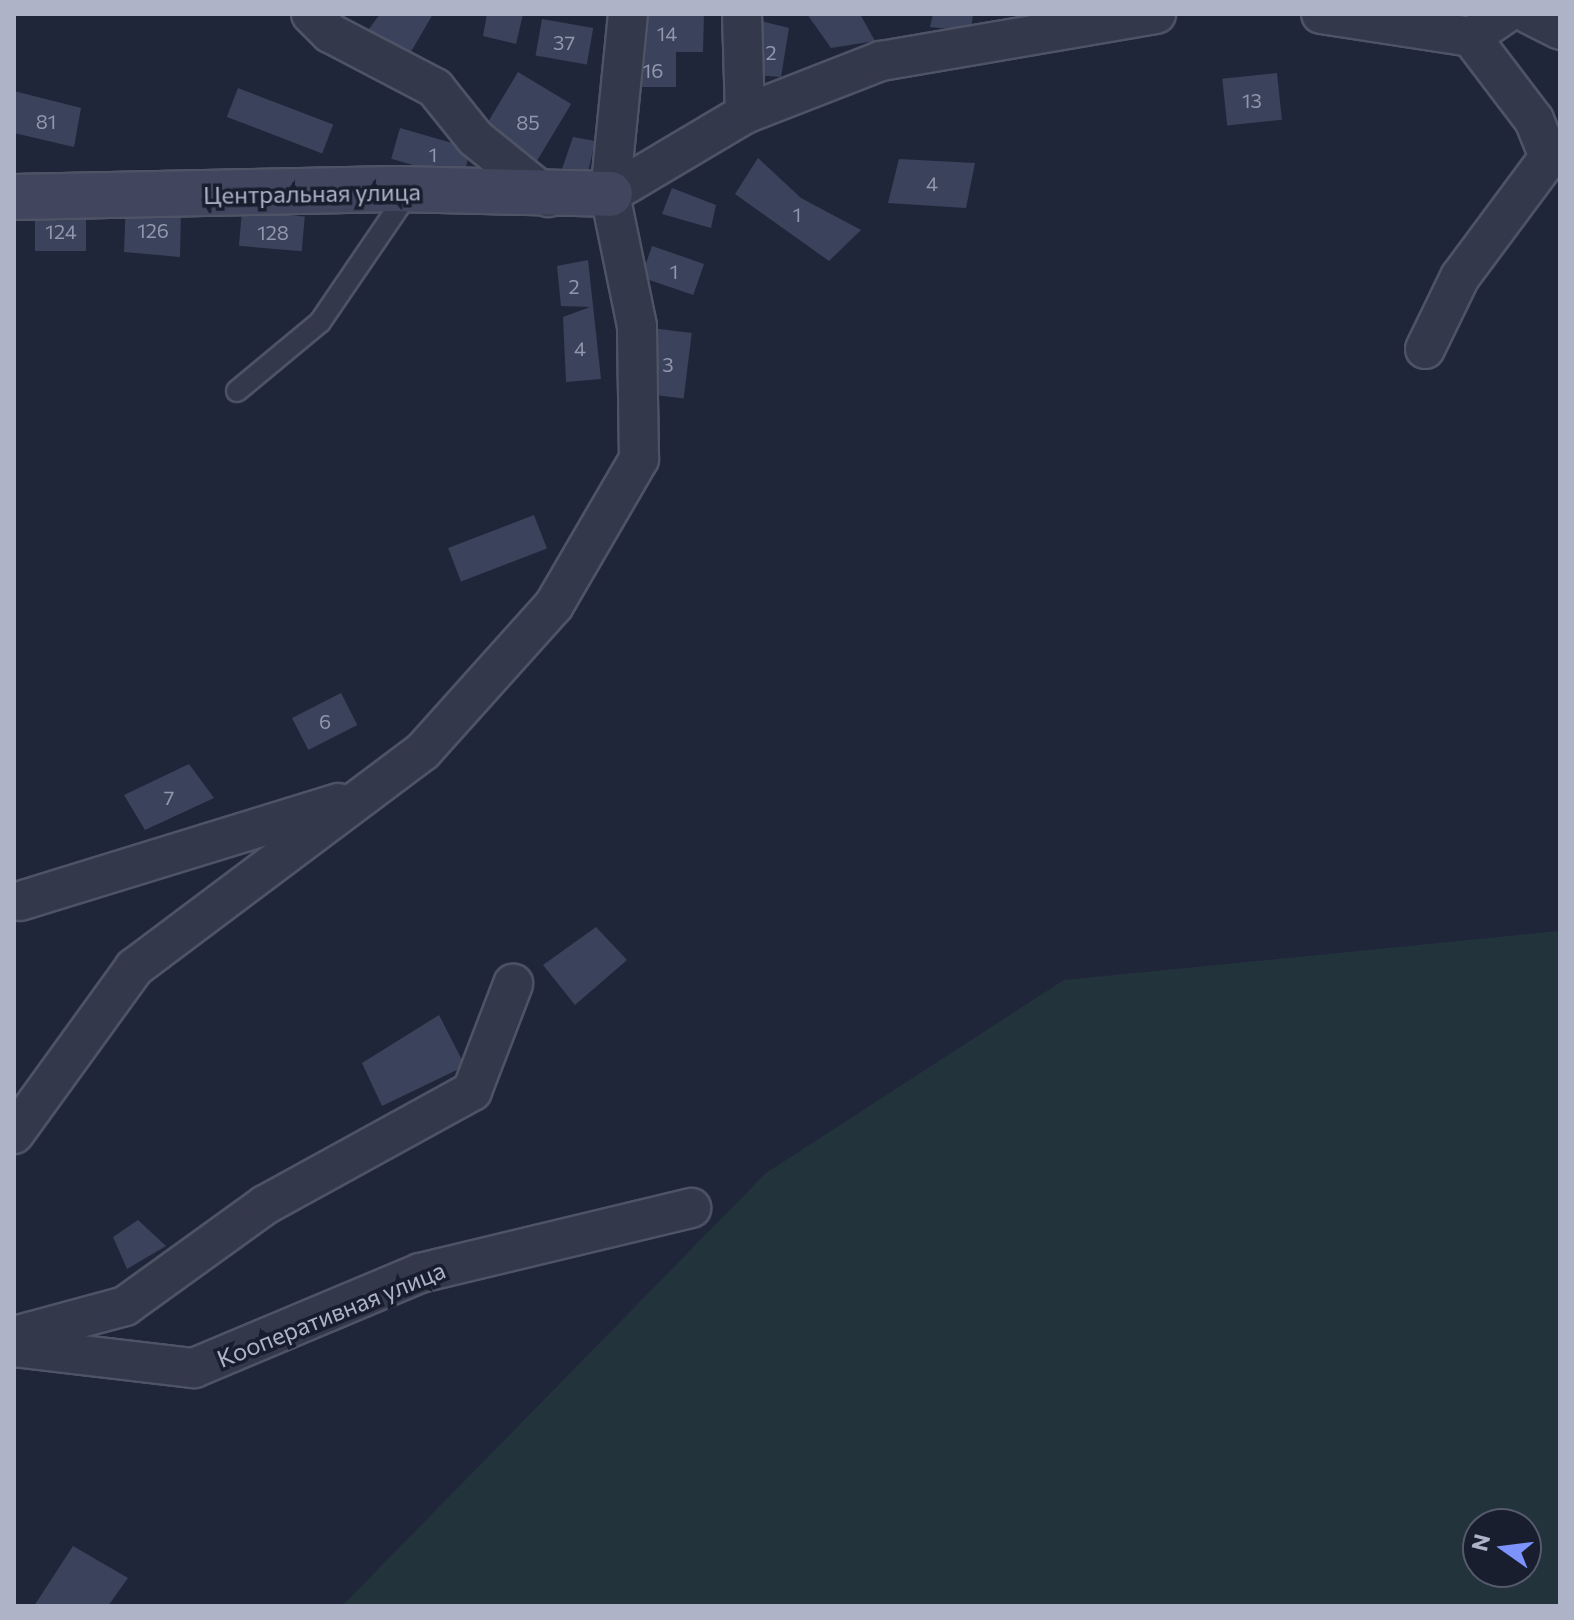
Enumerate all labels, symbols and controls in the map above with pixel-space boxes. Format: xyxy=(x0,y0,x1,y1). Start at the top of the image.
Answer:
house number: 14 xyxy=(657,21,677,45)
house number: 37 xyxy=(553,30,575,54)
house number: 2 xyxy=(765,40,777,64)
house number: 16 xyxy=(643,58,663,82)
house number: 13 xyxy=(1242,88,1262,112)
house number: 81 xyxy=(36,109,56,133)
house number: 85 xyxy=(516,110,540,134)
house number: 1 xyxy=(429,142,437,166)
house number: 4 xyxy=(926,171,938,195)
street label: Центральная улица xyxy=(203,177,421,209)
house number: 1 xyxy=(793,202,801,226)
house number: 126 xyxy=(137,218,169,242)
house number: 124 xyxy=(45,219,77,243)
house number: 128 xyxy=(257,220,289,244)
house number: 1 xyxy=(670,259,678,283)
house number: 2 xyxy=(568,274,580,298)
house number: 4 xyxy=(574,336,586,360)
house number: 3 xyxy=(662,352,674,376)
house number: 6 xyxy=(319,709,331,733)
house number: 7 xyxy=(164,785,174,809)
street label: Кооперативная улица xyxy=(213,1255,449,1373)
north arrow xyxy=(1462,1508,1542,1588)
text: N xyxy=(1465,1531,1495,1554)

